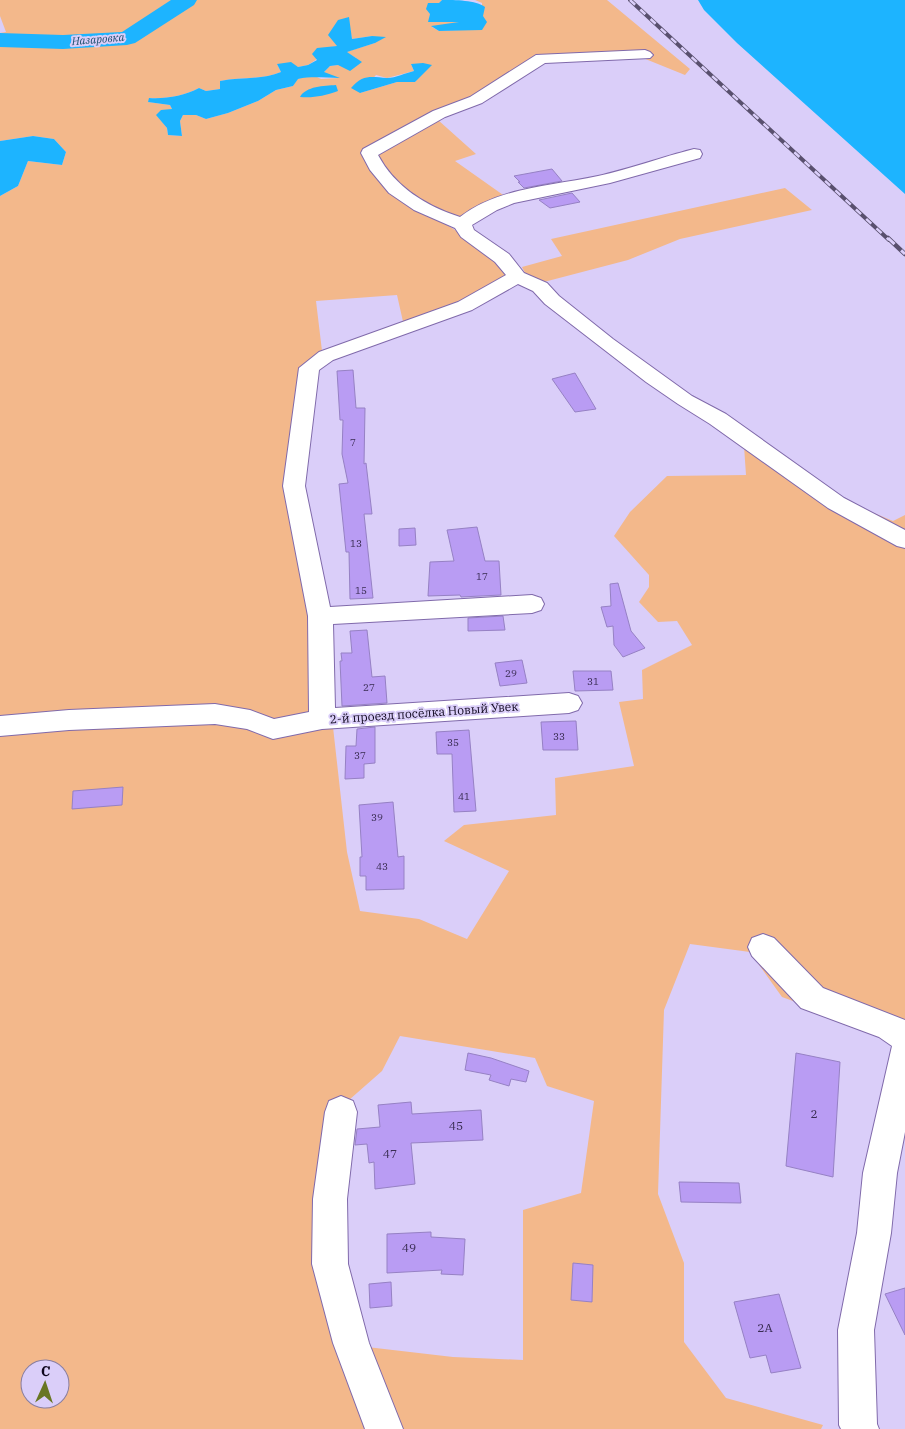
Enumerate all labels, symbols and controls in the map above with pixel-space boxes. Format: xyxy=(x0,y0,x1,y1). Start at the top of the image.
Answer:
water label: Назаровка xyxy=(70,30,125,48)
house number: 7 xyxy=(350,436,356,449)
house number: 13 xyxy=(350,537,362,550)
house number: 17 xyxy=(476,570,488,583)
house number: 15 xyxy=(355,584,367,597)
house number: 29 xyxy=(505,667,517,680)
house number: 31 xyxy=(587,675,599,688)
house number: 27 xyxy=(363,681,375,694)
street label: 2-й проезд посёлка Новый Увек xyxy=(329,698,519,727)
house number: 33 xyxy=(553,730,565,743)
house number: 35 xyxy=(447,736,459,749)
house number: 37 xyxy=(354,749,366,762)
house number: 41 xyxy=(458,790,470,803)
house number: 39 xyxy=(371,811,383,824)
house number: 43 xyxy=(376,860,388,873)
house number: 2 xyxy=(810,1106,818,1121)
house number: 45 xyxy=(449,1118,463,1133)
house number: 47 xyxy=(383,1146,397,1161)
house number: 49 xyxy=(402,1240,416,1255)
house number: 2А xyxy=(757,1320,773,1335)
north arrow xyxy=(20,1359,70,1409)
text: С xyxy=(41,1362,51,1380)

